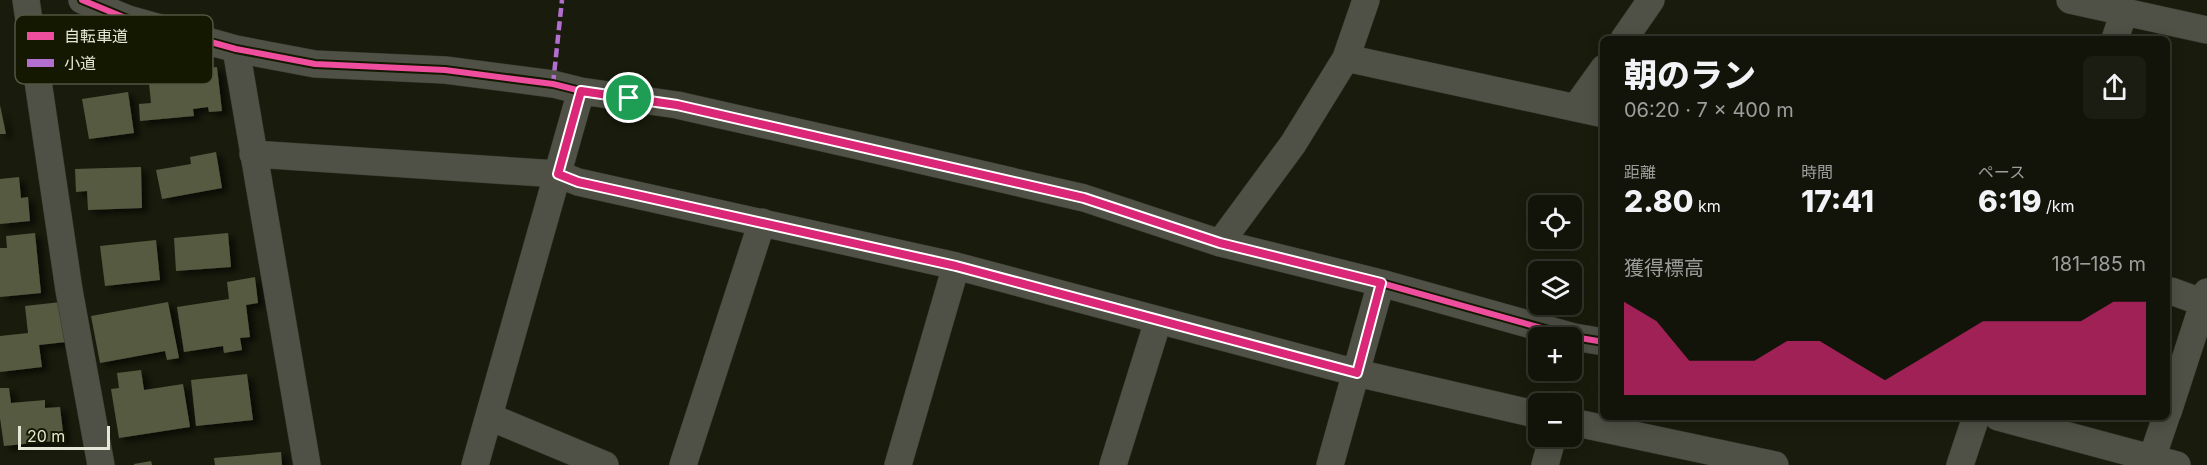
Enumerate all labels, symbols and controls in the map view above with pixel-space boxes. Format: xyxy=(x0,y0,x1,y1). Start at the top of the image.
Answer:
legend xyxy=(15,15,213,84)
text: 自転車道 xyxy=(64,26,128,46)
text: 小道 xyxy=(64,53,96,73)
text: 朝のラン xyxy=(1624,55,1756,95)
button: share xyxy=(2083,56,2146,119)
pin xyxy=(603,72,654,123)
icon: arrive xyxy=(612,81,645,114)
text: 06:20 · 7 × 400 m xyxy=(1624,98,1794,122)
text: 距離 xyxy=(1624,162,1656,182)
text: 時間 xyxy=(1801,162,1833,182)
text: ペース xyxy=(1978,162,2025,182)
text: 2.80 xyxy=(1624,183,1693,219)
text: 17:41 xyxy=(1801,183,1874,219)
text: 6:19 xyxy=(1978,183,2042,219)
map controls xyxy=(1528,195,1582,447)
button: locate xyxy=(1528,195,1582,249)
text: km xyxy=(1693,196,1721,216)
text: /km xyxy=(2042,196,2075,216)
text: 181–185 m xyxy=(2052,252,2146,276)
text: 獲得標高 xyxy=(1624,256,1704,280)
button: layers xyxy=(1528,261,1582,315)
button: + xyxy=(1528,327,1582,381)
button: − xyxy=(1528,393,1582,447)
scale bar xyxy=(18,423,110,450)
text: 20 m xyxy=(27,426,65,446)

